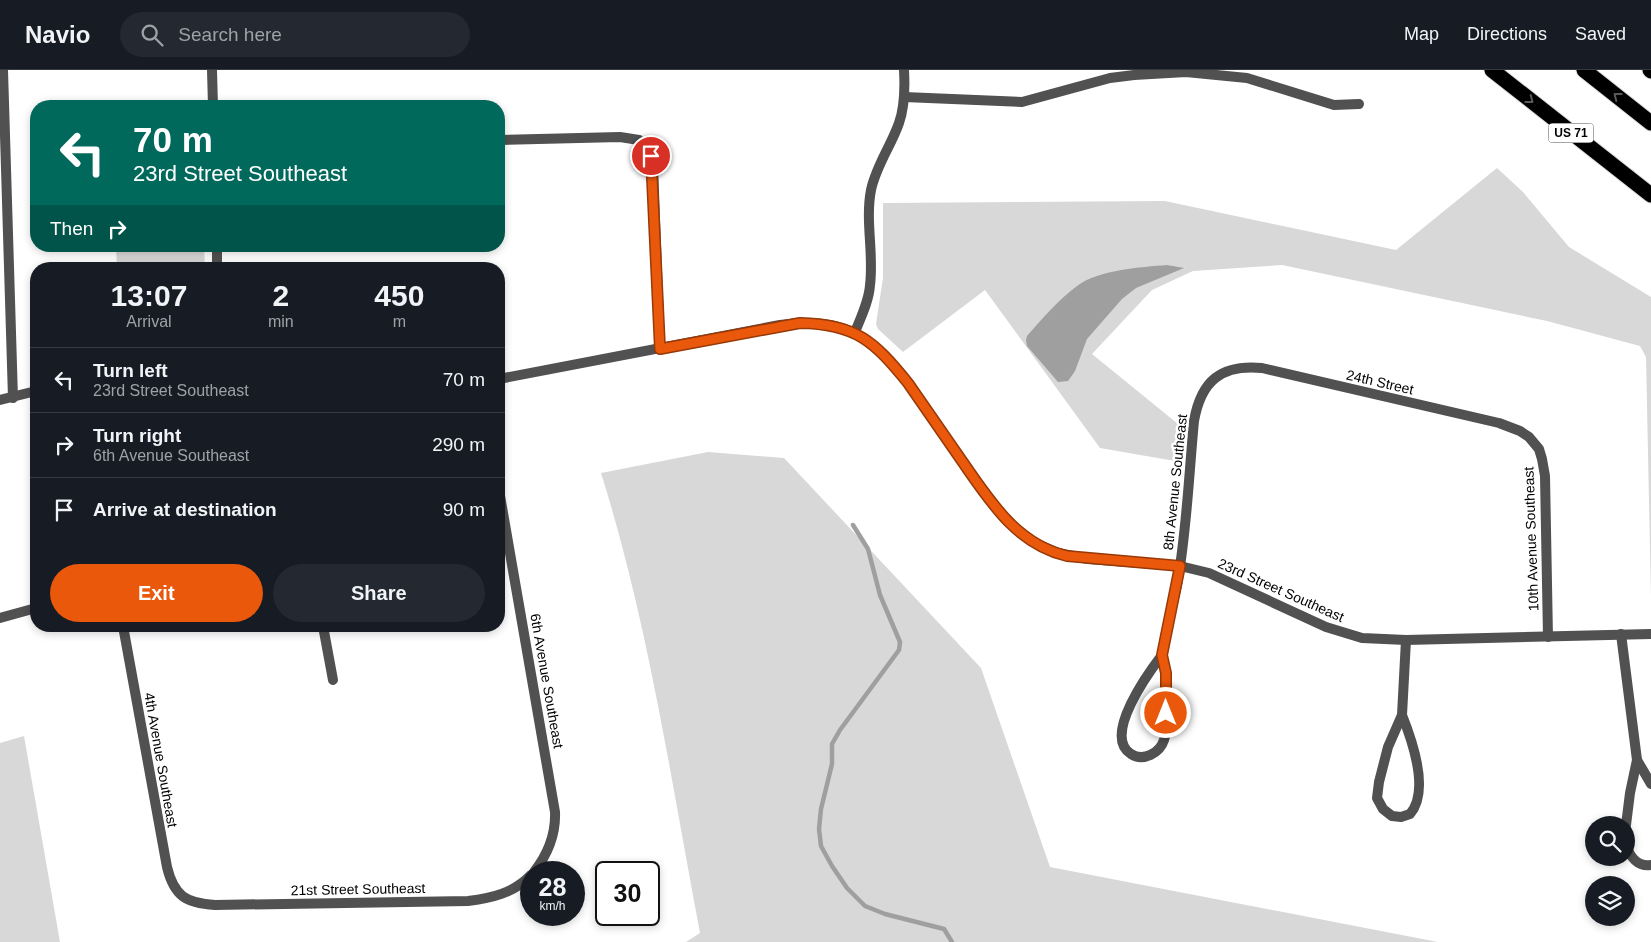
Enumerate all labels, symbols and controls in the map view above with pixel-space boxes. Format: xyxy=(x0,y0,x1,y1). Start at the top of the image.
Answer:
search box xyxy=(120,12,470,57)
text: Navio xyxy=(25,21,90,48)
icon: search xyxy=(138,21,166,49)
text: Search here xyxy=(178,24,282,45)
text: Map xyxy=(1404,24,1439,44)
text: Directions xyxy=(1467,24,1547,44)
text: Saved xyxy=(1575,24,1626,44)
one-way arrow xyxy=(1614,93,1623,102)
one-way arrow xyxy=(1524,95,1533,103)
icon: left xyxy=(50,120,115,185)
text: 70 m xyxy=(133,120,213,159)
road number: US 71 xyxy=(1548,124,1594,142)
pin xyxy=(630,135,672,177)
icon: arrive xyxy=(637,142,665,170)
text: 23rd Street Southeast xyxy=(133,161,347,186)
icon: right xyxy=(103,215,131,243)
text: Then xyxy=(50,218,93,239)
text: 13:07 xyxy=(111,279,187,312)
text: 2 xyxy=(272,279,289,312)
text: 450 xyxy=(374,279,424,312)
text: Arrival xyxy=(126,313,172,330)
text: min xyxy=(268,313,294,330)
text: m xyxy=(393,313,406,330)
text: Turn left xyxy=(93,360,168,381)
icon: left xyxy=(50,366,78,394)
street label: 24th Street xyxy=(1345,367,1415,398)
text: 70 m xyxy=(443,369,485,390)
text: 23rd Street Southeast xyxy=(93,382,249,399)
street label: 8th Avenue Southeast xyxy=(1160,413,1190,551)
text: Turn right xyxy=(93,425,181,446)
icon: right xyxy=(50,431,78,459)
text: 290 m xyxy=(432,434,485,455)
text: 6th Avenue Southeast xyxy=(93,447,249,464)
street label: 10th Avenue Southeast xyxy=(1520,466,1542,612)
icon: arrive xyxy=(50,496,78,524)
text: Arrive at destination xyxy=(93,499,277,520)
text: 90 m xyxy=(443,499,485,520)
street label: 23rd Street Southeast xyxy=(1216,555,1347,625)
button: Exit xyxy=(50,564,263,622)
button: Share xyxy=(273,564,485,622)
street label: 6th Avenue Southeast xyxy=(527,612,567,750)
position arrow xyxy=(1139,686,1191,738)
street label: 4th Avenue Southeast xyxy=(141,691,181,829)
map controls xyxy=(1585,816,1635,926)
button: search xyxy=(1585,816,1635,866)
speed limit sign: 30 xyxy=(595,861,660,926)
text: 28 xyxy=(539,873,566,901)
button: layers xyxy=(1585,876,1635,926)
street label: 21st Street Southeast xyxy=(291,880,426,898)
text: km/h xyxy=(539,899,566,913)

